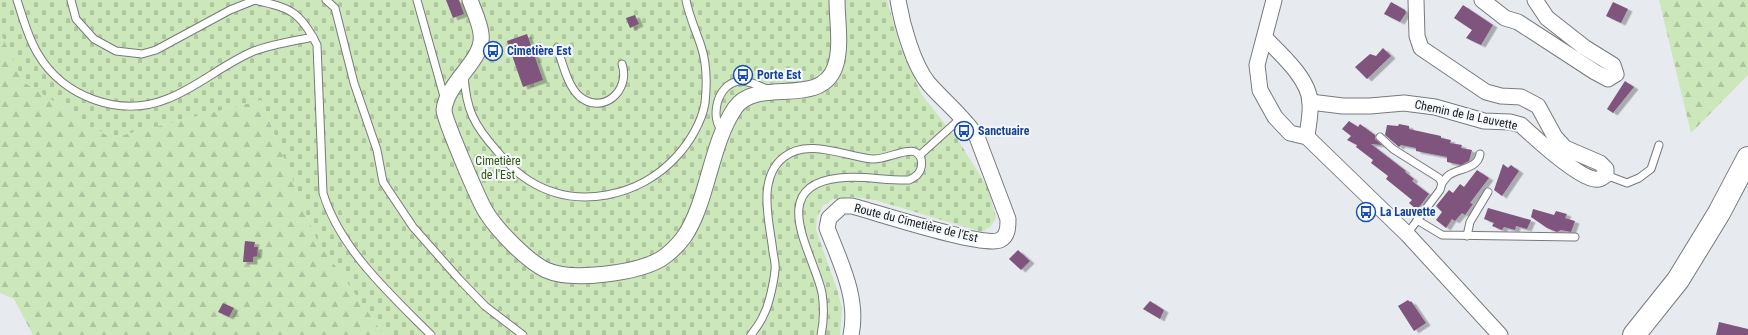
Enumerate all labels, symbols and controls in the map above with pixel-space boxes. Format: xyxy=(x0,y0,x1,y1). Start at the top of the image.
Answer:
bus stop icon: Cimetière Est xyxy=(482,40,504,62)
place label: Cimetière Est xyxy=(507,44,572,58)
bus stop icon: Porte Est xyxy=(732,64,754,86)
place label: Porte Est xyxy=(757,68,802,82)
street label: Chemin de la Lauvette xyxy=(1413,97,1519,133)
bus stop icon: Sanctuaire xyxy=(953,120,975,142)
place label: Sanctuaire xyxy=(978,124,1030,138)
park label: Cimetière de l'Est xyxy=(475,154,521,182)
street label: Route du Cimetière de l'Est xyxy=(853,201,980,245)
bus stop icon: La Lauvette xyxy=(1355,201,1377,223)
place label: La Lauvette xyxy=(1380,205,1436,219)

